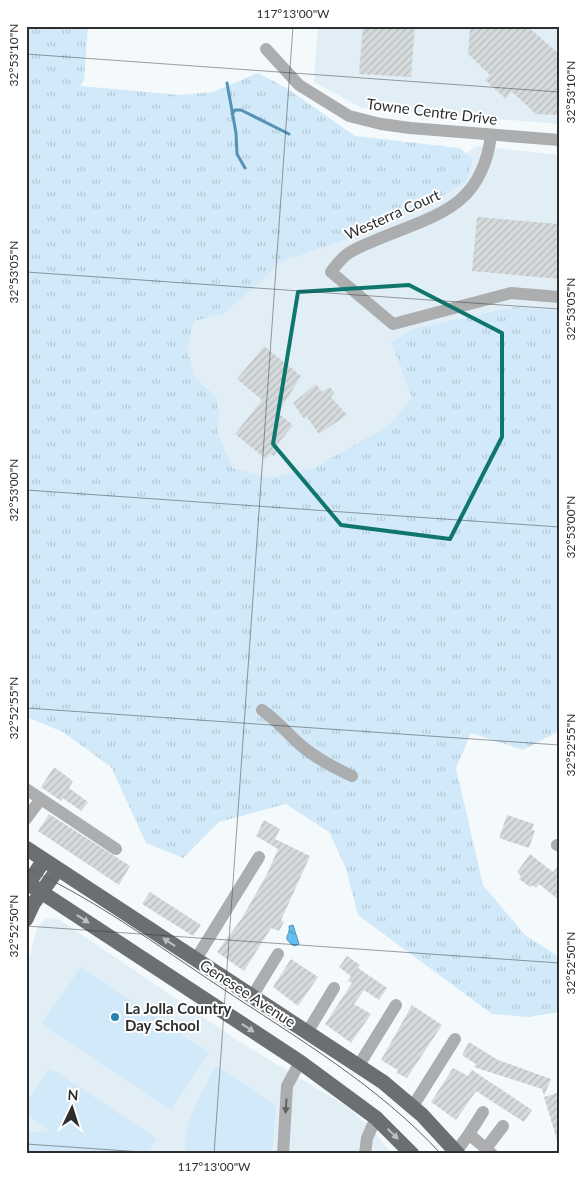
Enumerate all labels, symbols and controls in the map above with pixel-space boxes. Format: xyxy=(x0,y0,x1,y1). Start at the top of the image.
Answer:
text: 117°13'00"W xyxy=(256,6,330,21)
text: 32°53'10"N xyxy=(6,24,21,86)
text: 32°53'10"N xyxy=(563,61,578,123)
street label: Towne Centre Drive xyxy=(366,94,498,128)
street label: Westerra Court xyxy=(342,185,443,243)
text: 32°53'05"N xyxy=(6,241,21,303)
text: 32°53'05"N xyxy=(563,278,578,340)
text: 32°53'00"N xyxy=(6,459,21,521)
text: 32°53'00"N xyxy=(563,496,578,558)
text: 32°52'55"N xyxy=(6,677,21,739)
text: 32°52'55"N xyxy=(563,714,578,776)
text: 32°52'50"N xyxy=(6,895,21,957)
one-way arrow xyxy=(76,914,90,924)
text: 32°52'50"N xyxy=(563,932,578,994)
one-way arrow xyxy=(162,937,175,946)
street label: Genesee Avenue xyxy=(197,955,299,1031)
place label: La Jolla Country Day School xyxy=(125,999,232,1034)
marker: La Jolla Country Day School xyxy=(109,1011,121,1023)
one-way arrow xyxy=(241,1023,255,1032)
north arrow xyxy=(48,1082,98,1132)
text: N xyxy=(67,1086,79,1103)
one-way arrow xyxy=(281,1099,289,1115)
one-way arrow xyxy=(386,1128,398,1140)
text: 117°13'00"W xyxy=(177,1159,251,1174)

